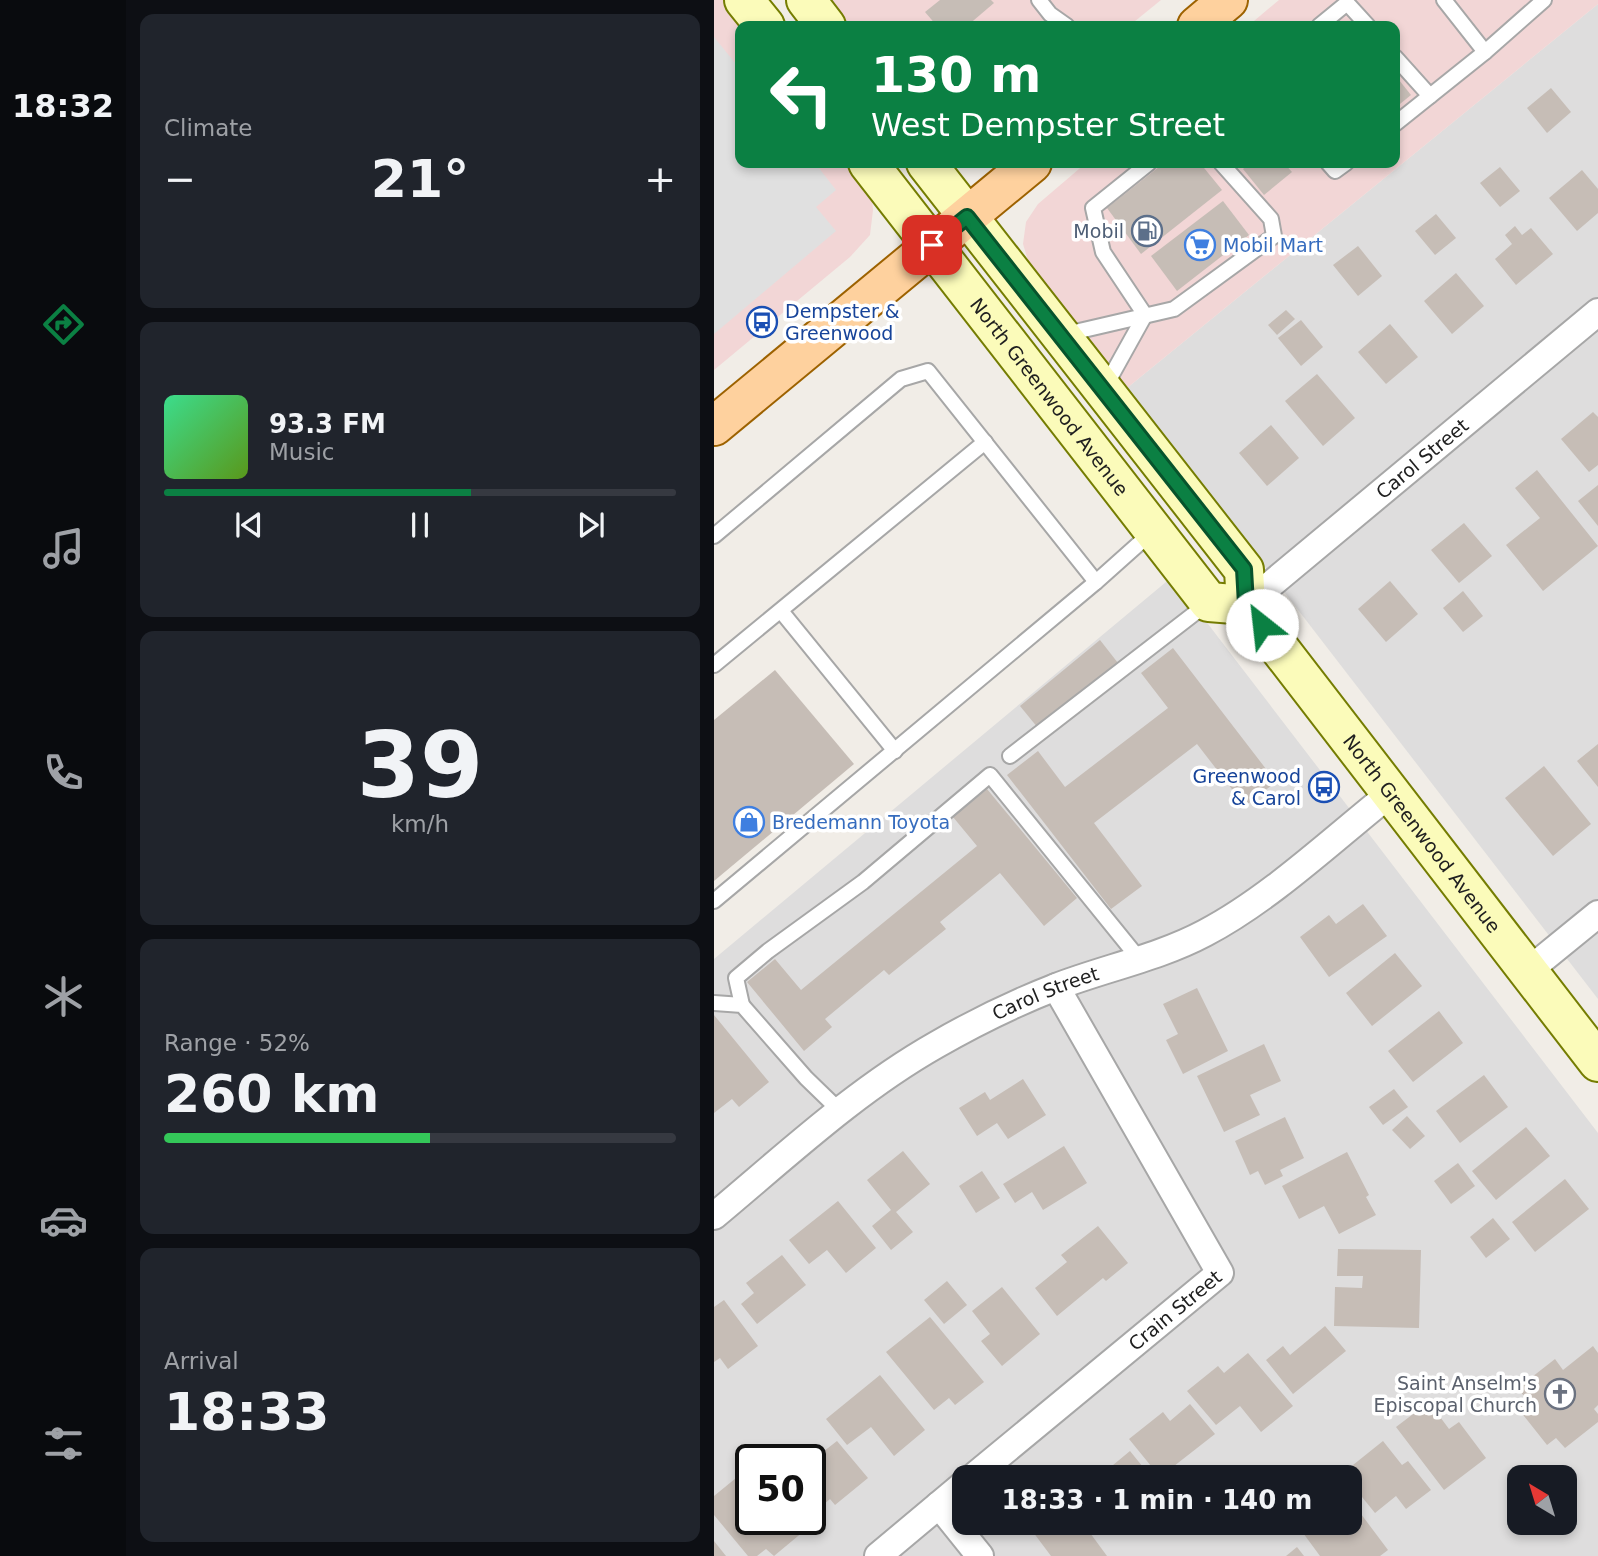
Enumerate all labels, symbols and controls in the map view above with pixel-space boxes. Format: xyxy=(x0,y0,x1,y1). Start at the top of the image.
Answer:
text: 130 m xyxy=(871,47,1041,104)
icon: left xyxy=(756,49,847,140)
text: 18:32 xyxy=(12,87,114,125)
text: West Dempster Street xyxy=(871,106,1225,144)
text: Climate xyxy=(164,115,253,141)
text: 21° xyxy=(371,149,469,209)
text: − xyxy=(164,157,196,201)
text: + xyxy=(644,157,676,201)
fuel station icon: Mobil xyxy=(1130,214,1164,248)
pin xyxy=(902,215,962,275)
place label: Mobil xyxy=(1073,220,1124,242)
icon: arrive xyxy=(913,226,951,264)
supermarket icon: Mobil Mart xyxy=(1183,228,1217,262)
place label: Mobil Mart xyxy=(1223,234,1323,256)
street label: North Greenwood Avenue xyxy=(966,294,1133,500)
icon: directions xyxy=(39,300,88,349)
place label: Dempster & Greenwood xyxy=(785,300,900,344)
bus stop icon: Dempster & Greenwood xyxy=(745,305,779,339)
text: 93.3 FM xyxy=(269,409,386,439)
street label: Carol Street xyxy=(1372,414,1472,503)
text: Music xyxy=(269,439,334,465)
icon: previous xyxy=(230,506,268,544)
icon: pause xyxy=(401,506,439,544)
icon: next xyxy=(572,506,610,544)
icon: music xyxy=(39,524,88,573)
position arrow xyxy=(1225,588,1299,662)
text: 39 xyxy=(357,713,483,818)
street label: North Greenwood Avenue xyxy=(1339,730,1505,937)
icon: phone xyxy=(39,748,88,797)
place label: Greenwood & Carol xyxy=(1193,765,1301,809)
bus stop icon: Greenwood & Carol xyxy=(1307,770,1341,804)
shop icon: Bredemann Toyota xyxy=(732,805,766,839)
text: km/h xyxy=(391,811,449,837)
place label: Bredemann Toyota xyxy=(772,811,950,833)
street label: Carol Street xyxy=(988,962,1101,1024)
icon: climate xyxy=(39,972,88,1021)
text: Range · 52% xyxy=(164,1030,310,1056)
text: 260 km xyxy=(164,1064,379,1124)
icon: car xyxy=(39,1196,88,1245)
street label: Crain Street xyxy=(1124,1265,1226,1355)
text: Arrival xyxy=(164,1348,239,1374)
place label: Saint Anselm's Episcopal Church xyxy=(1373,1372,1537,1416)
church icon: Saint Anselm's Episcopal Church xyxy=(1543,1377,1577,1411)
text: 18:33 xyxy=(164,1382,330,1442)
icon: filters xyxy=(39,1419,88,1468)
speed limit sign: 50 xyxy=(735,1444,826,1535)
north arrow xyxy=(1507,1465,1577,1535)
map controls xyxy=(1507,1465,1577,1535)
text: 18:33 · 1 min · 140 m xyxy=(1002,1485,1312,1515)

